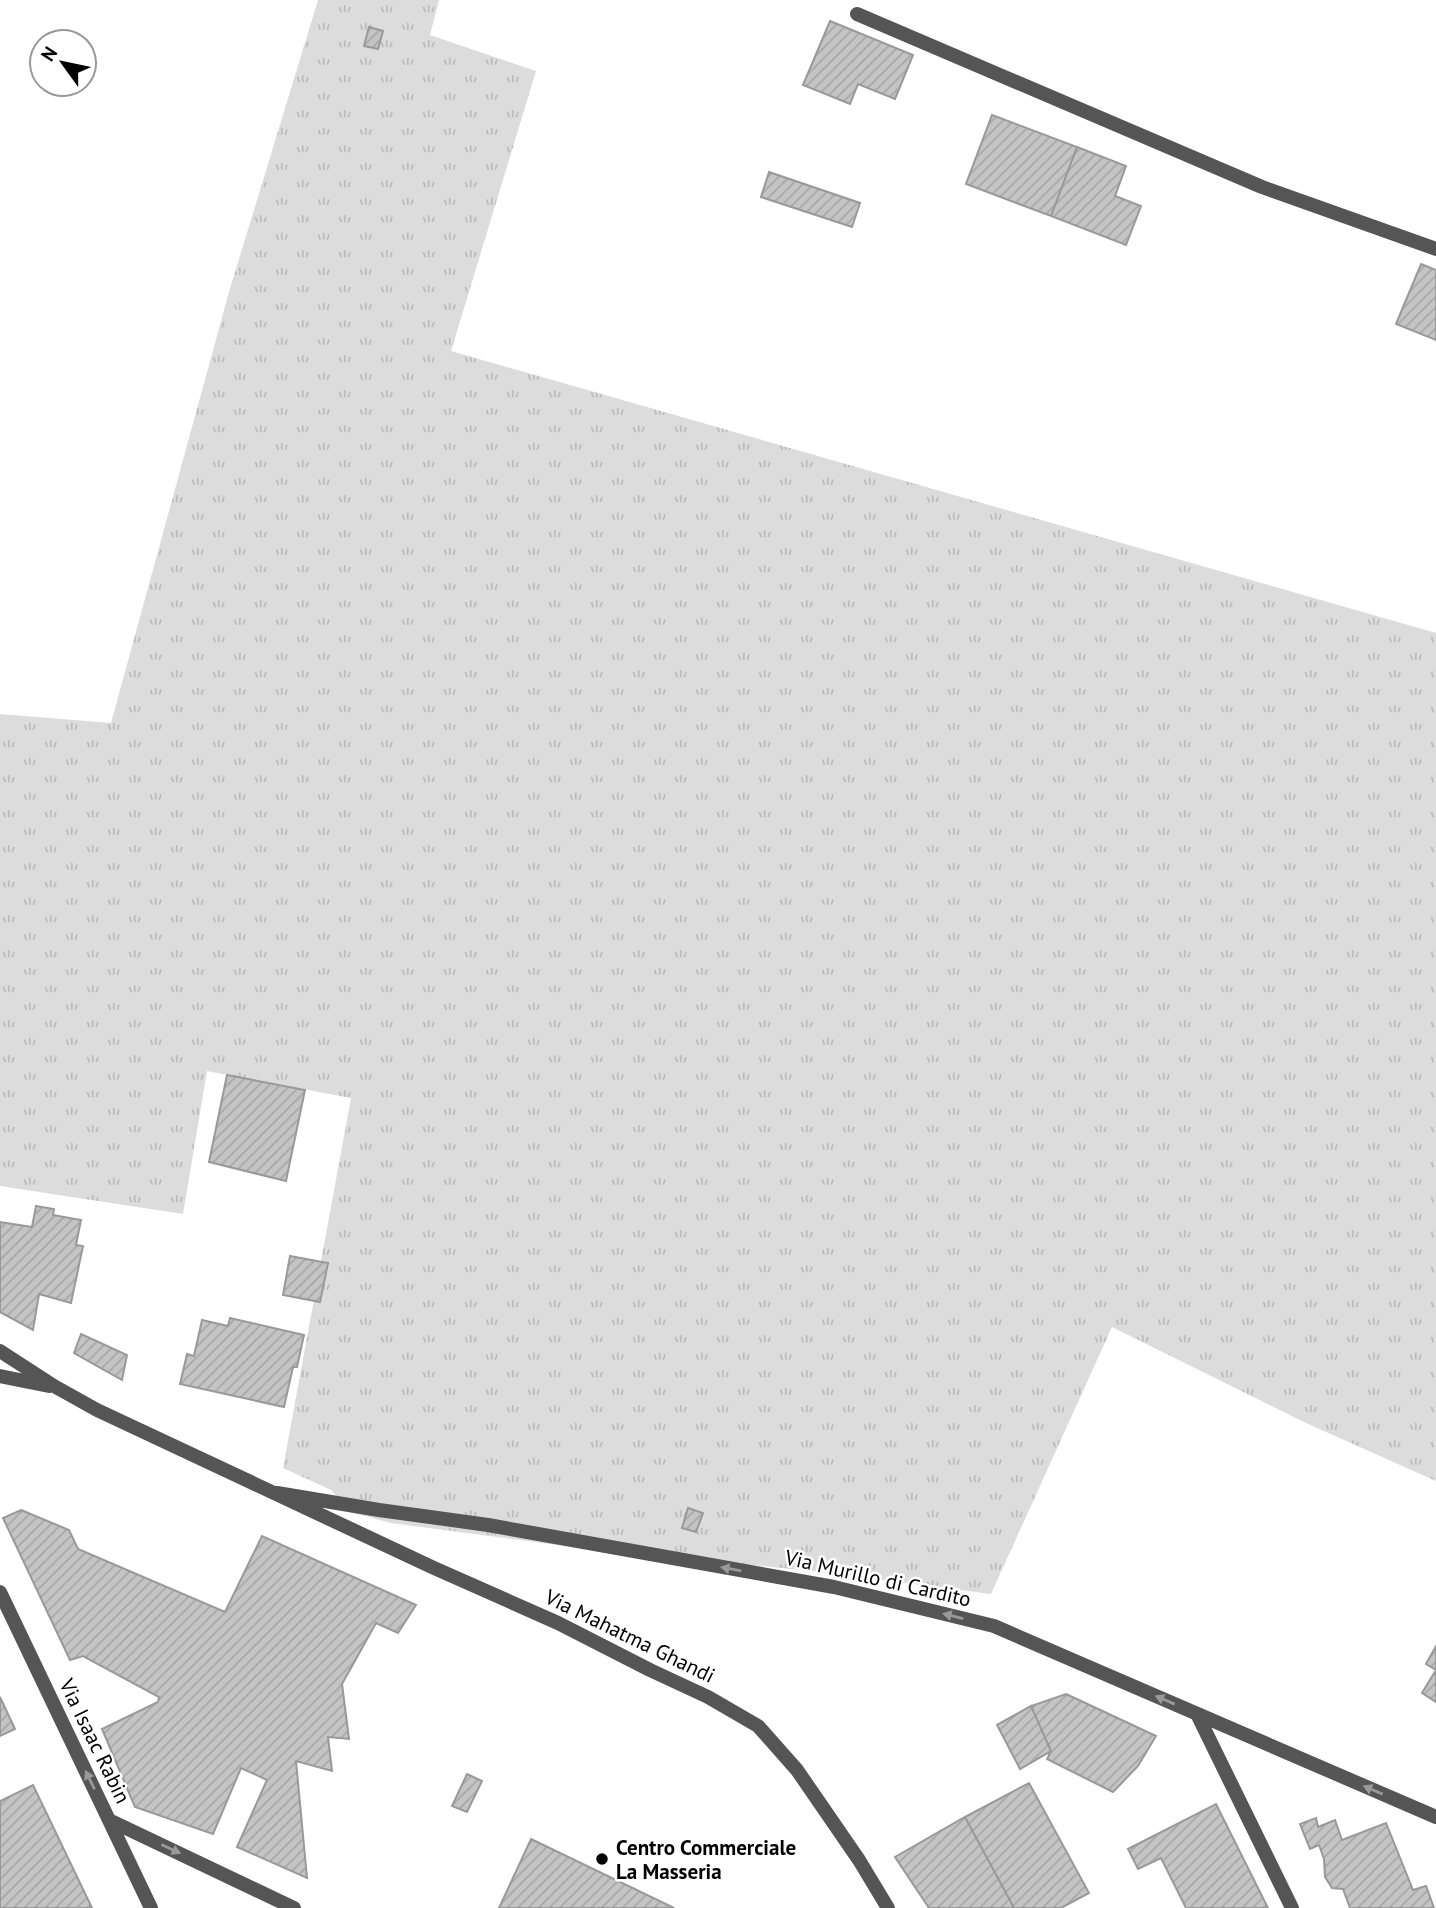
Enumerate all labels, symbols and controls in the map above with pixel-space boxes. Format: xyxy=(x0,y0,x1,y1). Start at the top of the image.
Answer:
north arrow xyxy=(28,28,98,98)
text: N xyxy=(35,42,62,66)
street label: Via Murillo di Cardito xyxy=(781,1543,974,1613)
one-way arrow xyxy=(720,1563,742,1574)
street label: Via Mahatma Ghandi xyxy=(540,1583,719,1689)
one-way arrow xyxy=(942,1610,964,1621)
street label: Via Isaac Rabin xyxy=(53,1673,137,1808)
one-way arrow xyxy=(1154,1694,1175,1705)
one-way arrow xyxy=(84,1770,96,1790)
one-way arrow xyxy=(1363,1784,1384,1795)
place label: Centro Commerciale La Masseria xyxy=(616,1834,796,1885)
one-way arrow xyxy=(160,1844,181,1855)
marker: Centro Commerciale La Masseria xyxy=(594,1851,610,1867)

